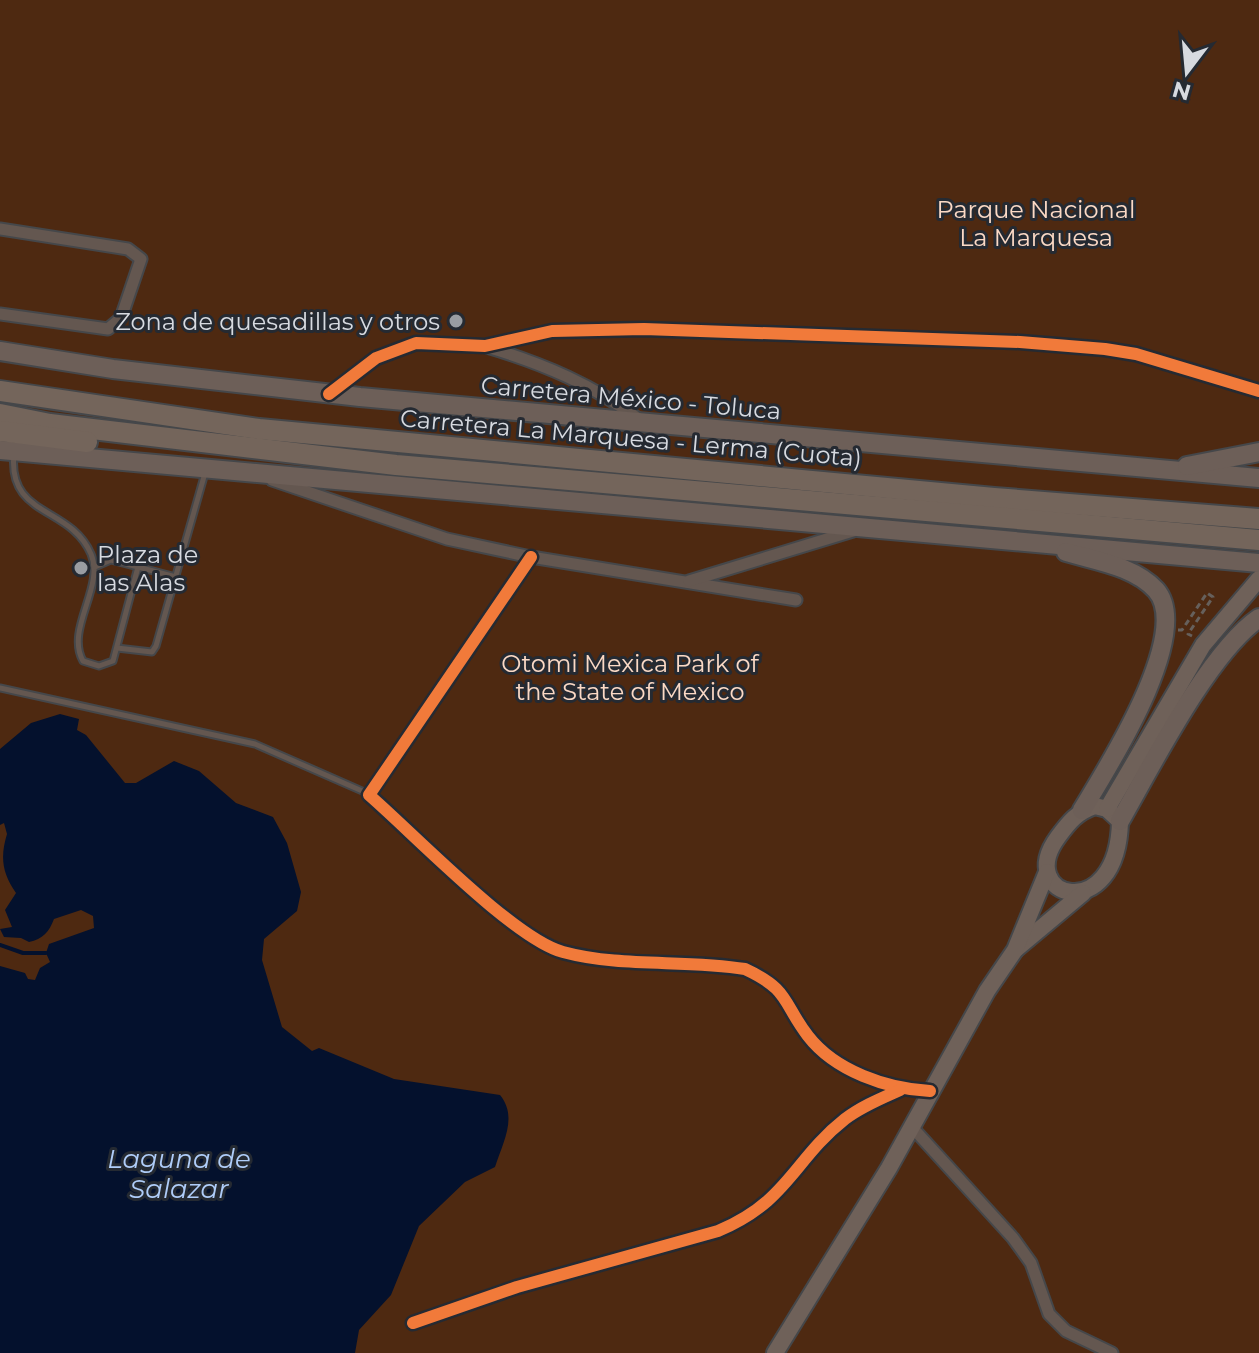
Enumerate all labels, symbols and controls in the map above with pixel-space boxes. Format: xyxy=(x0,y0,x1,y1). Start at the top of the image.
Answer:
north arrow xyxy=(1147,32,1227,112)
text: N xyxy=(1169,75,1194,106)
park label: Parque Nacional La Marquesa xyxy=(937,195,1135,252)
place label: Zona de quesadillas y otros xyxy=(115,307,440,336)
marker: Zona de quesadillas y otros xyxy=(447,312,465,330)
street label: Carretera México - Toluca xyxy=(480,370,782,426)
street label: Carretera La Marquesa - Lerma (Cuota) xyxy=(399,403,863,473)
place label: Plaza de las Alas xyxy=(97,540,198,597)
marker: Plaza de las Alas xyxy=(72,559,90,577)
park label: Otomi Mexica Park of the State of Mexico xyxy=(501,649,760,706)
water label: Laguna de Salazar xyxy=(107,1143,251,1205)

